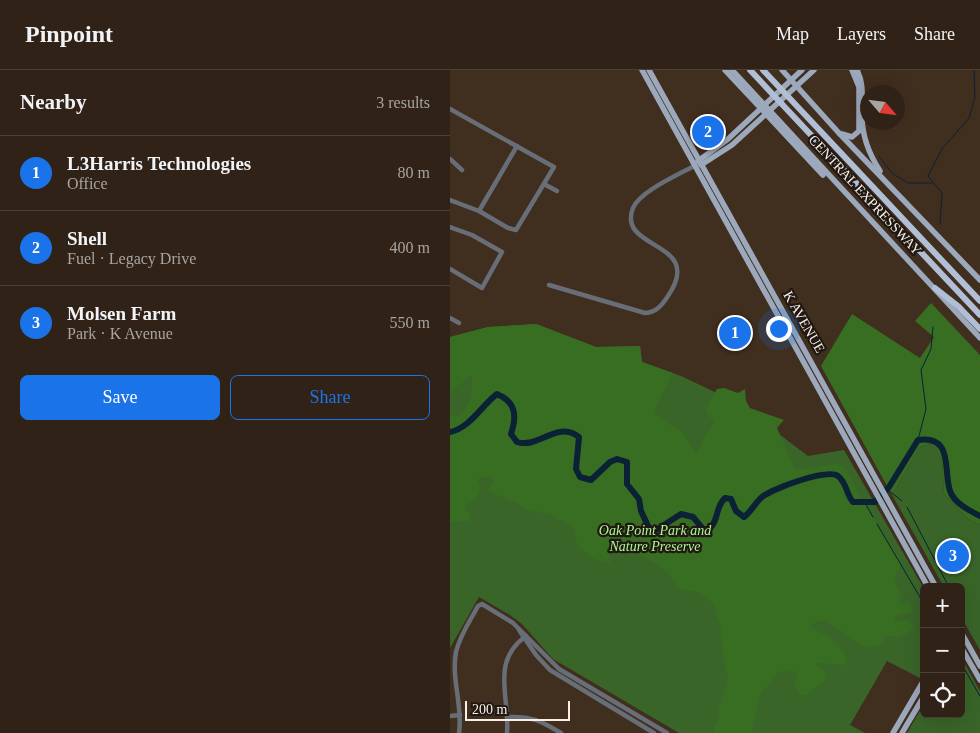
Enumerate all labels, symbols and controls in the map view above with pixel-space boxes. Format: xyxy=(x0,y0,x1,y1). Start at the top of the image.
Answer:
text: Pinpoint xyxy=(25,21,113,47)
text: Map xyxy=(776,24,809,44)
text: Layers xyxy=(837,24,886,44)
text: Share xyxy=(914,24,955,44)
north arrow xyxy=(860,85,905,130)
text: Nearby xyxy=(20,90,87,114)
text: 3 results xyxy=(376,94,430,111)
pin: 2 xyxy=(692,113,724,151)
street label: CENTRAL EXPRESSWAY xyxy=(806,132,924,258)
text: L3Harris Technologies xyxy=(67,153,251,174)
text: 1 xyxy=(32,164,40,181)
text: 80 m xyxy=(398,164,430,181)
text: Office xyxy=(67,175,108,192)
text: Shell xyxy=(67,228,107,249)
text: 2 xyxy=(32,239,40,256)
text: 400 m xyxy=(390,239,430,256)
text: Fuel · Legacy Drive xyxy=(67,250,196,267)
street label: K AVENUE xyxy=(780,289,828,355)
text: Molsen Farm xyxy=(67,303,176,324)
text: 3 xyxy=(32,314,40,331)
text: 550 m xyxy=(390,314,430,331)
pin: 1 xyxy=(719,314,751,352)
your location xyxy=(766,316,792,342)
text: Park · K Avenue xyxy=(67,325,173,342)
button: Save xyxy=(20,375,220,420)
button: Share xyxy=(230,375,430,420)
park label: Oak Point Park and Nature Preserve xyxy=(599,523,712,554)
pin: 3 xyxy=(937,537,969,575)
map controls xyxy=(920,583,965,718)
button: + xyxy=(920,583,965,628)
button: − xyxy=(920,628,965,673)
button: locate xyxy=(920,673,965,718)
scale bar xyxy=(465,698,570,721)
text: 200 m xyxy=(472,702,507,717)

